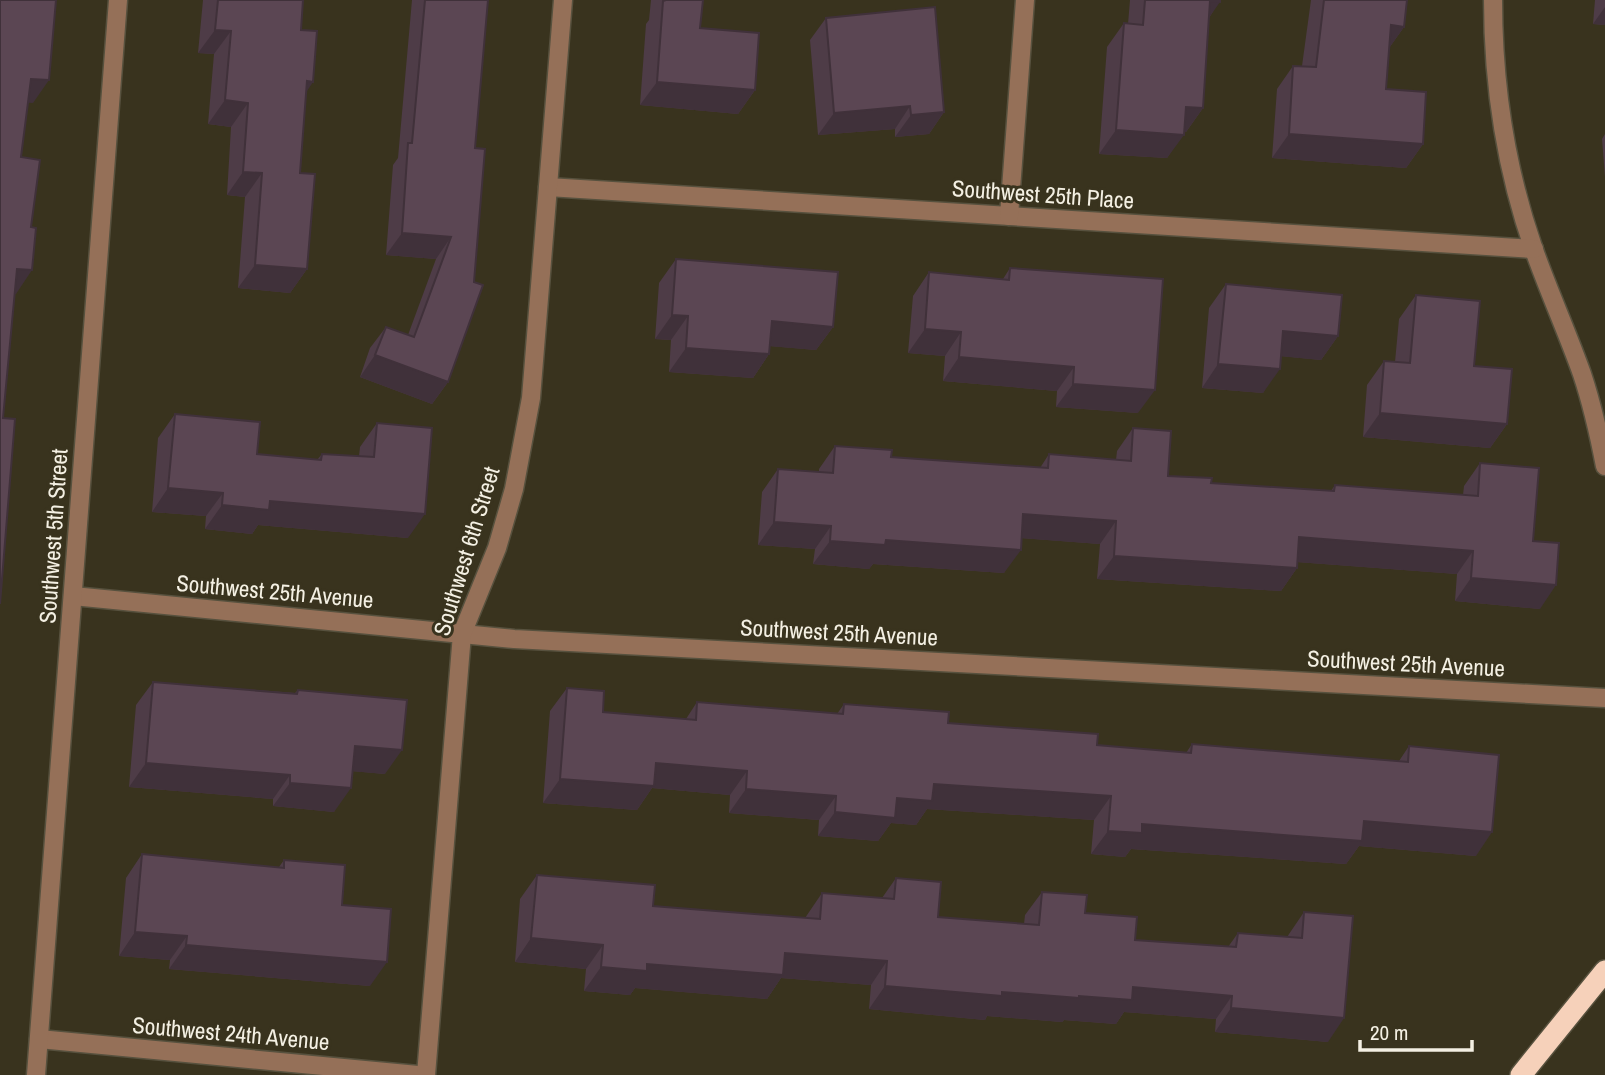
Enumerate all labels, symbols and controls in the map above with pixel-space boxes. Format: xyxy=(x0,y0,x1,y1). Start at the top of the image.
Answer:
street label: Southwest 25th Place xyxy=(951,172,1135,216)
street label: Southwest 5th Street xyxy=(31,448,75,624)
street label: Southwest 6th Street xyxy=(426,463,506,639)
street label: Southwest 25th Avenue xyxy=(175,567,375,615)
street label: Southwest 25th Avenue xyxy=(739,611,939,653)
street label: Southwest 25th Avenue xyxy=(1306,642,1506,684)
street label: Southwest 24th Avenue xyxy=(131,1009,331,1057)
scale bar xyxy=(1360,1009,1472,1052)
text: 20 m xyxy=(1370,1018,1408,1047)

